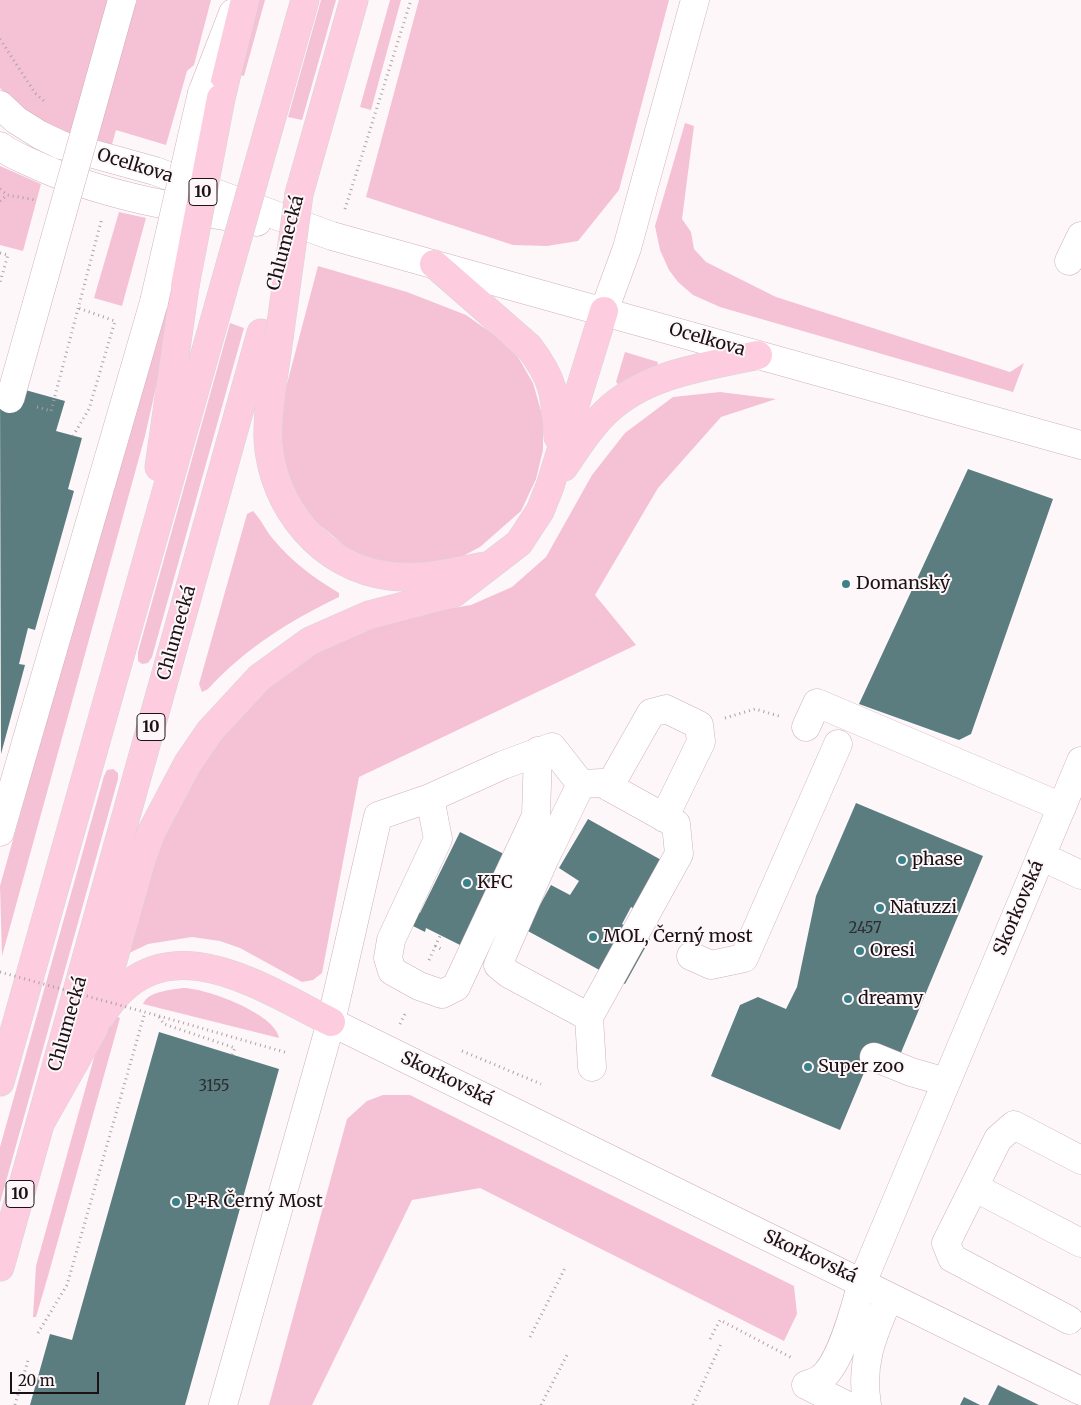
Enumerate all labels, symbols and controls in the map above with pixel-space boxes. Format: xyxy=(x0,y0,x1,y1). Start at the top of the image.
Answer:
street label: Ocelkova xyxy=(94,144,176,188)
road number: 10 xyxy=(189,178,217,206)
street label: Chlumecká xyxy=(263,193,309,293)
street label: Ocelkova xyxy=(666,319,748,361)
place label: Domanský xyxy=(856,573,950,595)
marker: Domanský xyxy=(840,578,852,590)
street label: Chlumecká xyxy=(153,583,201,683)
road number: 10 xyxy=(137,714,165,740)
place label: phase xyxy=(912,849,963,871)
marker: phase xyxy=(896,854,908,866)
street label: Skorkovská xyxy=(989,857,1049,959)
place label: KFC xyxy=(477,872,513,894)
marker: KFC xyxy=(461,877,473,889)
place label: Natuzzi xyxy=(890,897,957,919)
marker: Natuzzi xyxy=(874,902,886,914)
house number: 2457 xyxy=(848,920,882,938)
place label: MOL, Černý most xyxy=(603,926,753,948)
marker: MOL, Černý most xyxy=(587,931,599,943)
place label: Oresi xyxy=(870,940,915,962)
marker: Oresi xyxy=(854,945,866,957)
street label: Chlumecká xyxy=(44,974,92,1074)
place label: dreamy xyxy=(858,988,923,1010)
marker: dreamy xyxy=(842,993,854,1005)
street label: Skorkovská xyxy=(397,1047,497,1111)
place label: Super zoo xyxy=(818,1056,904,1078)
marker: Super zoo xyxy=(802,1061,814,1073)
house number: 3155 xyxy=(199,1078,229,1096)
road number: 10 xyxy=(6,1180,34,1208)
place label: P+R Černý Most xyxy=(186,1191,323,1213)
marker: P+R Černý Most xyxy=(170,1196,182,1208)
street label: Skorkovská xyxy=(760,1226,860,1288)
scale bar xyxy=(12,1362,101,1394)
text: 20 m xyxy=(18,1371,55,1390)

